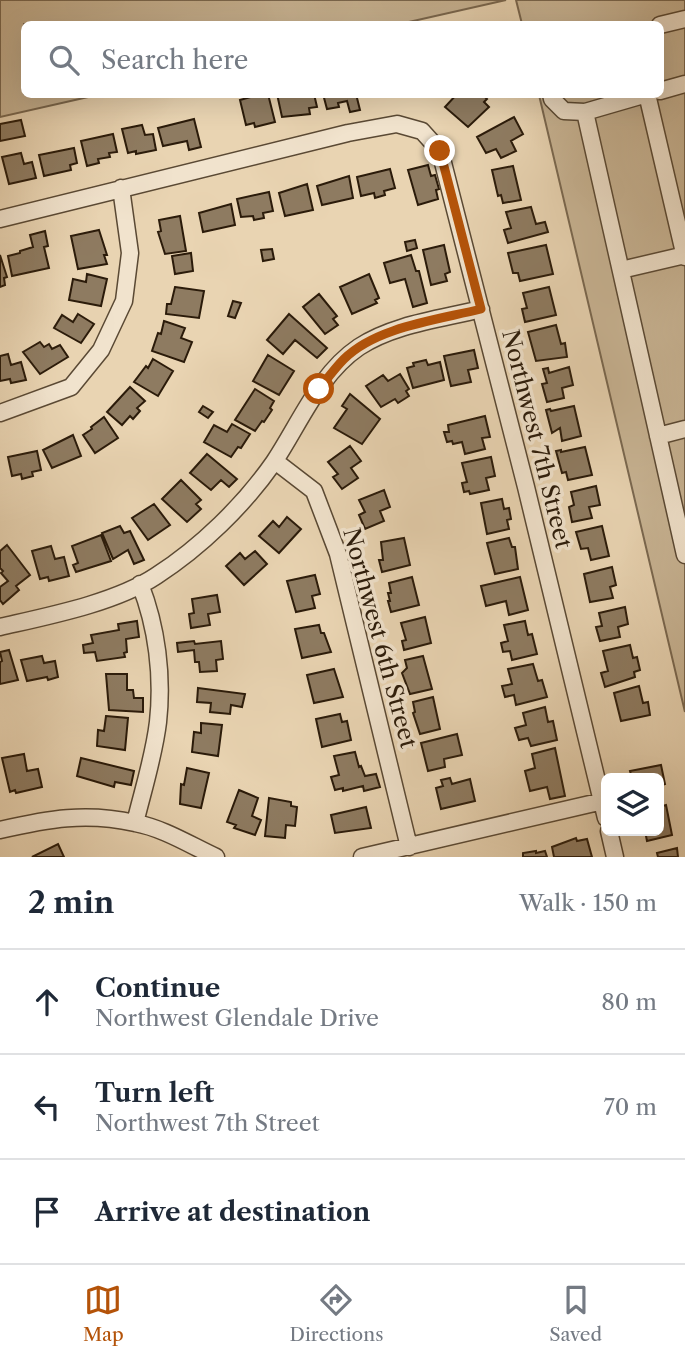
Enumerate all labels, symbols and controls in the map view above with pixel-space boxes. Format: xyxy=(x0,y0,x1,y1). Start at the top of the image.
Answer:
search box xyxy=(21,21,664,98)
icon: search xyxy=(45,41,83,79)
text: Search here xyxy=(101,44,248,76)
route end xyxy=(424,135,455,166)
street label: Northwest 7th Street xyxy=(496,327,578,551)
route start xyxy=(303,373,334,404)
street label: Northwest 6th Street xyxy=(337,525,423,751)
map controls xyxy=(601,773,664,836)
button: layers xyxy=(601,773,664,836)
text: 2 min xyxy=(28,884,114,921)
text: Walk · 150 m xyxy=(519,889,657,917)
text: Continue xyxy=(95,972,220,1004)
icon: ahead xyxy=(28,983,66,1021)
text: 80 m xyxy=(601,988,657,1016)
text: Northwest Glendale Drive xyxy=(95,1004,379,1032)
text: Turn left xyxy=(95,1077,214,1109)
icon: left xyxy=(28,1088,66,1126)
text: 70 m xyxy=(604,1093,657,1121)
text: Northwest 7th Street xyxy=(95,1109,320,1137)
icon: arrive xyxy=(28,1193,66,1231)
text: Arrive at destination xyxy=(95,1196,370,1228)
tab: Map xyxy=(83,1281,124,1346)
tab: Directions xyxy=(290,1281,383,1346)
tab: Saved xyxy=(549,1281,602,1346)

